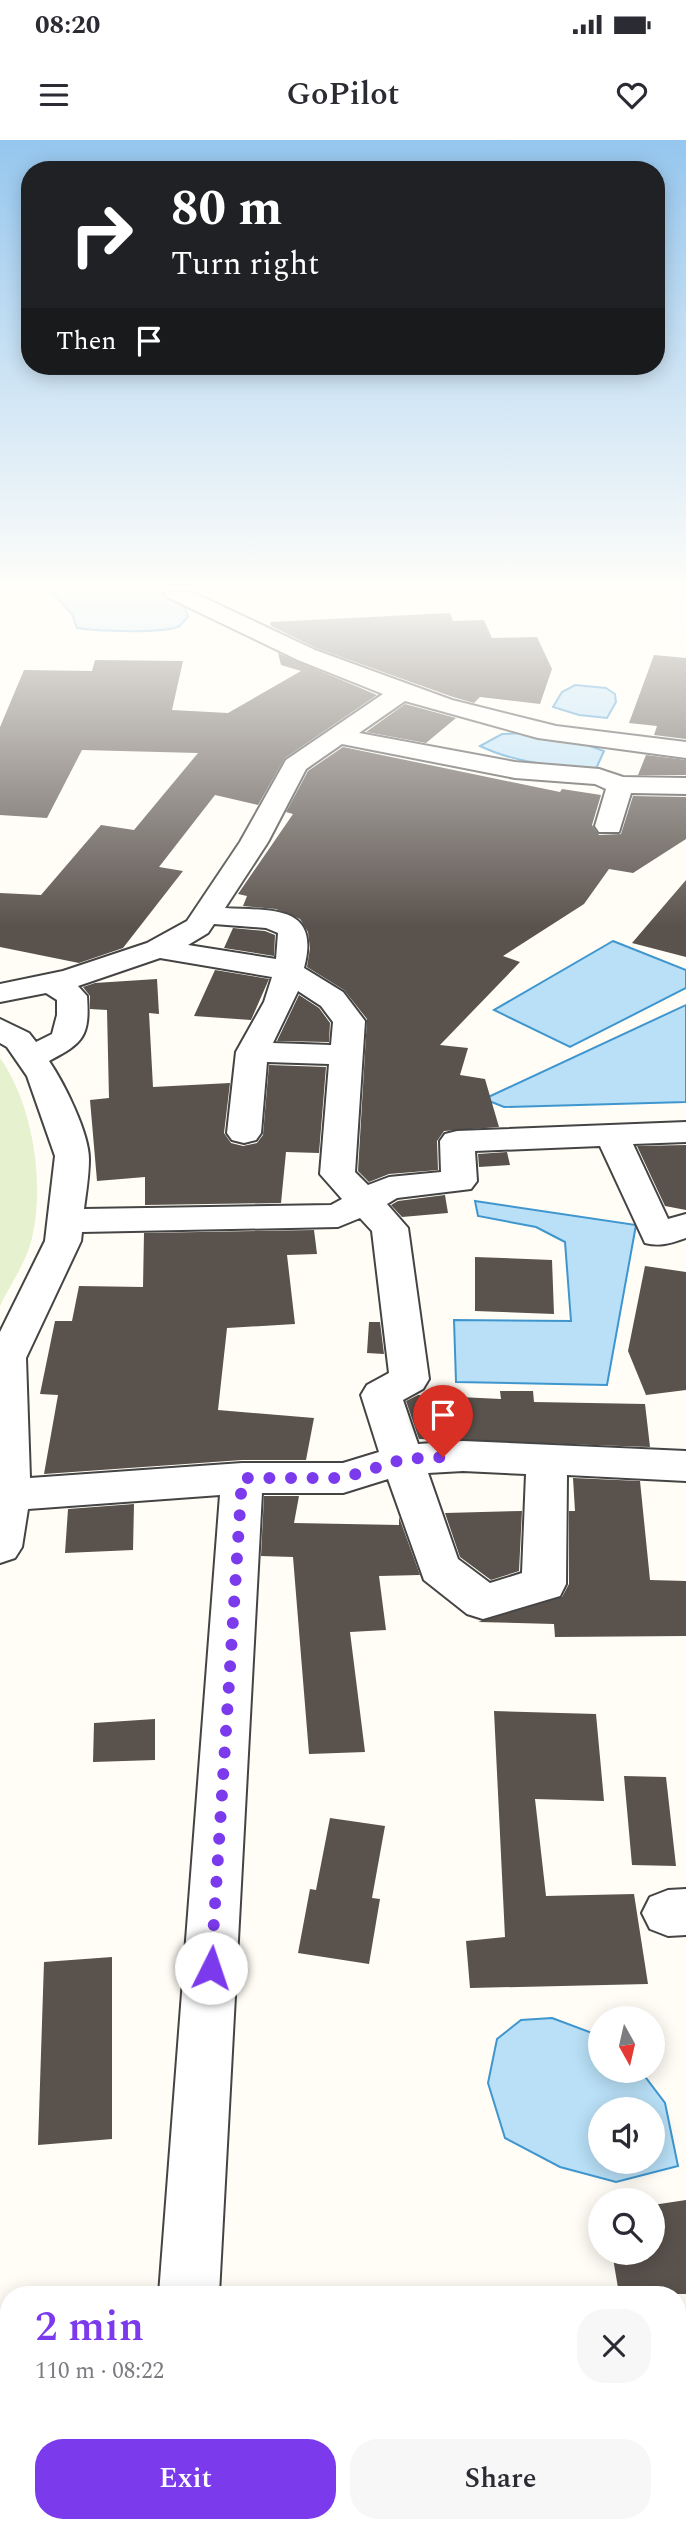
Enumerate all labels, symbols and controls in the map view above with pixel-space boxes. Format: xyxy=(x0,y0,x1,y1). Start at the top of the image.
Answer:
text: 08:20 xyxy=(35,5,100,45)
text: GoPilot xyxy=(286,70,400,119)
icon: menu xyxy=(35,76,73,114)
icon: heart xyxy=(613,76,651,114)
text: 80 m xyxy=(171,172,282,247)
icon: right xyxy=(56,189,147,280)
text: Turn right xyxy=(171,240,319,289)
text: Then xyxy=(56,321,116,361)
icon: arrive xyxy=(130,322,168,360)
pin xyxy=(413,1385,473,1457)
icon: arrive xyxy=(424,1396,462,1434)
position arrow xyxy=(174,1931,248,2005)
north arrow xyxy=(588,2006,665,2082)
map controls xyxy=(588,2006,665,2265)
button: sound xyxy=(588,2097,665,2174)
button: search xyxy=(588,2188,665,2265)
text: 2 min xyxy=(35,2296,144,2359)
button: close xyxy=(577,2309,651,2383)
text: 110 m · 08:22 xyxy=(35,2354,164,2389)
button: Exit xyxy=(35,2439,336,2519)
button: Share xyxy=(350,2439,651,2519)

